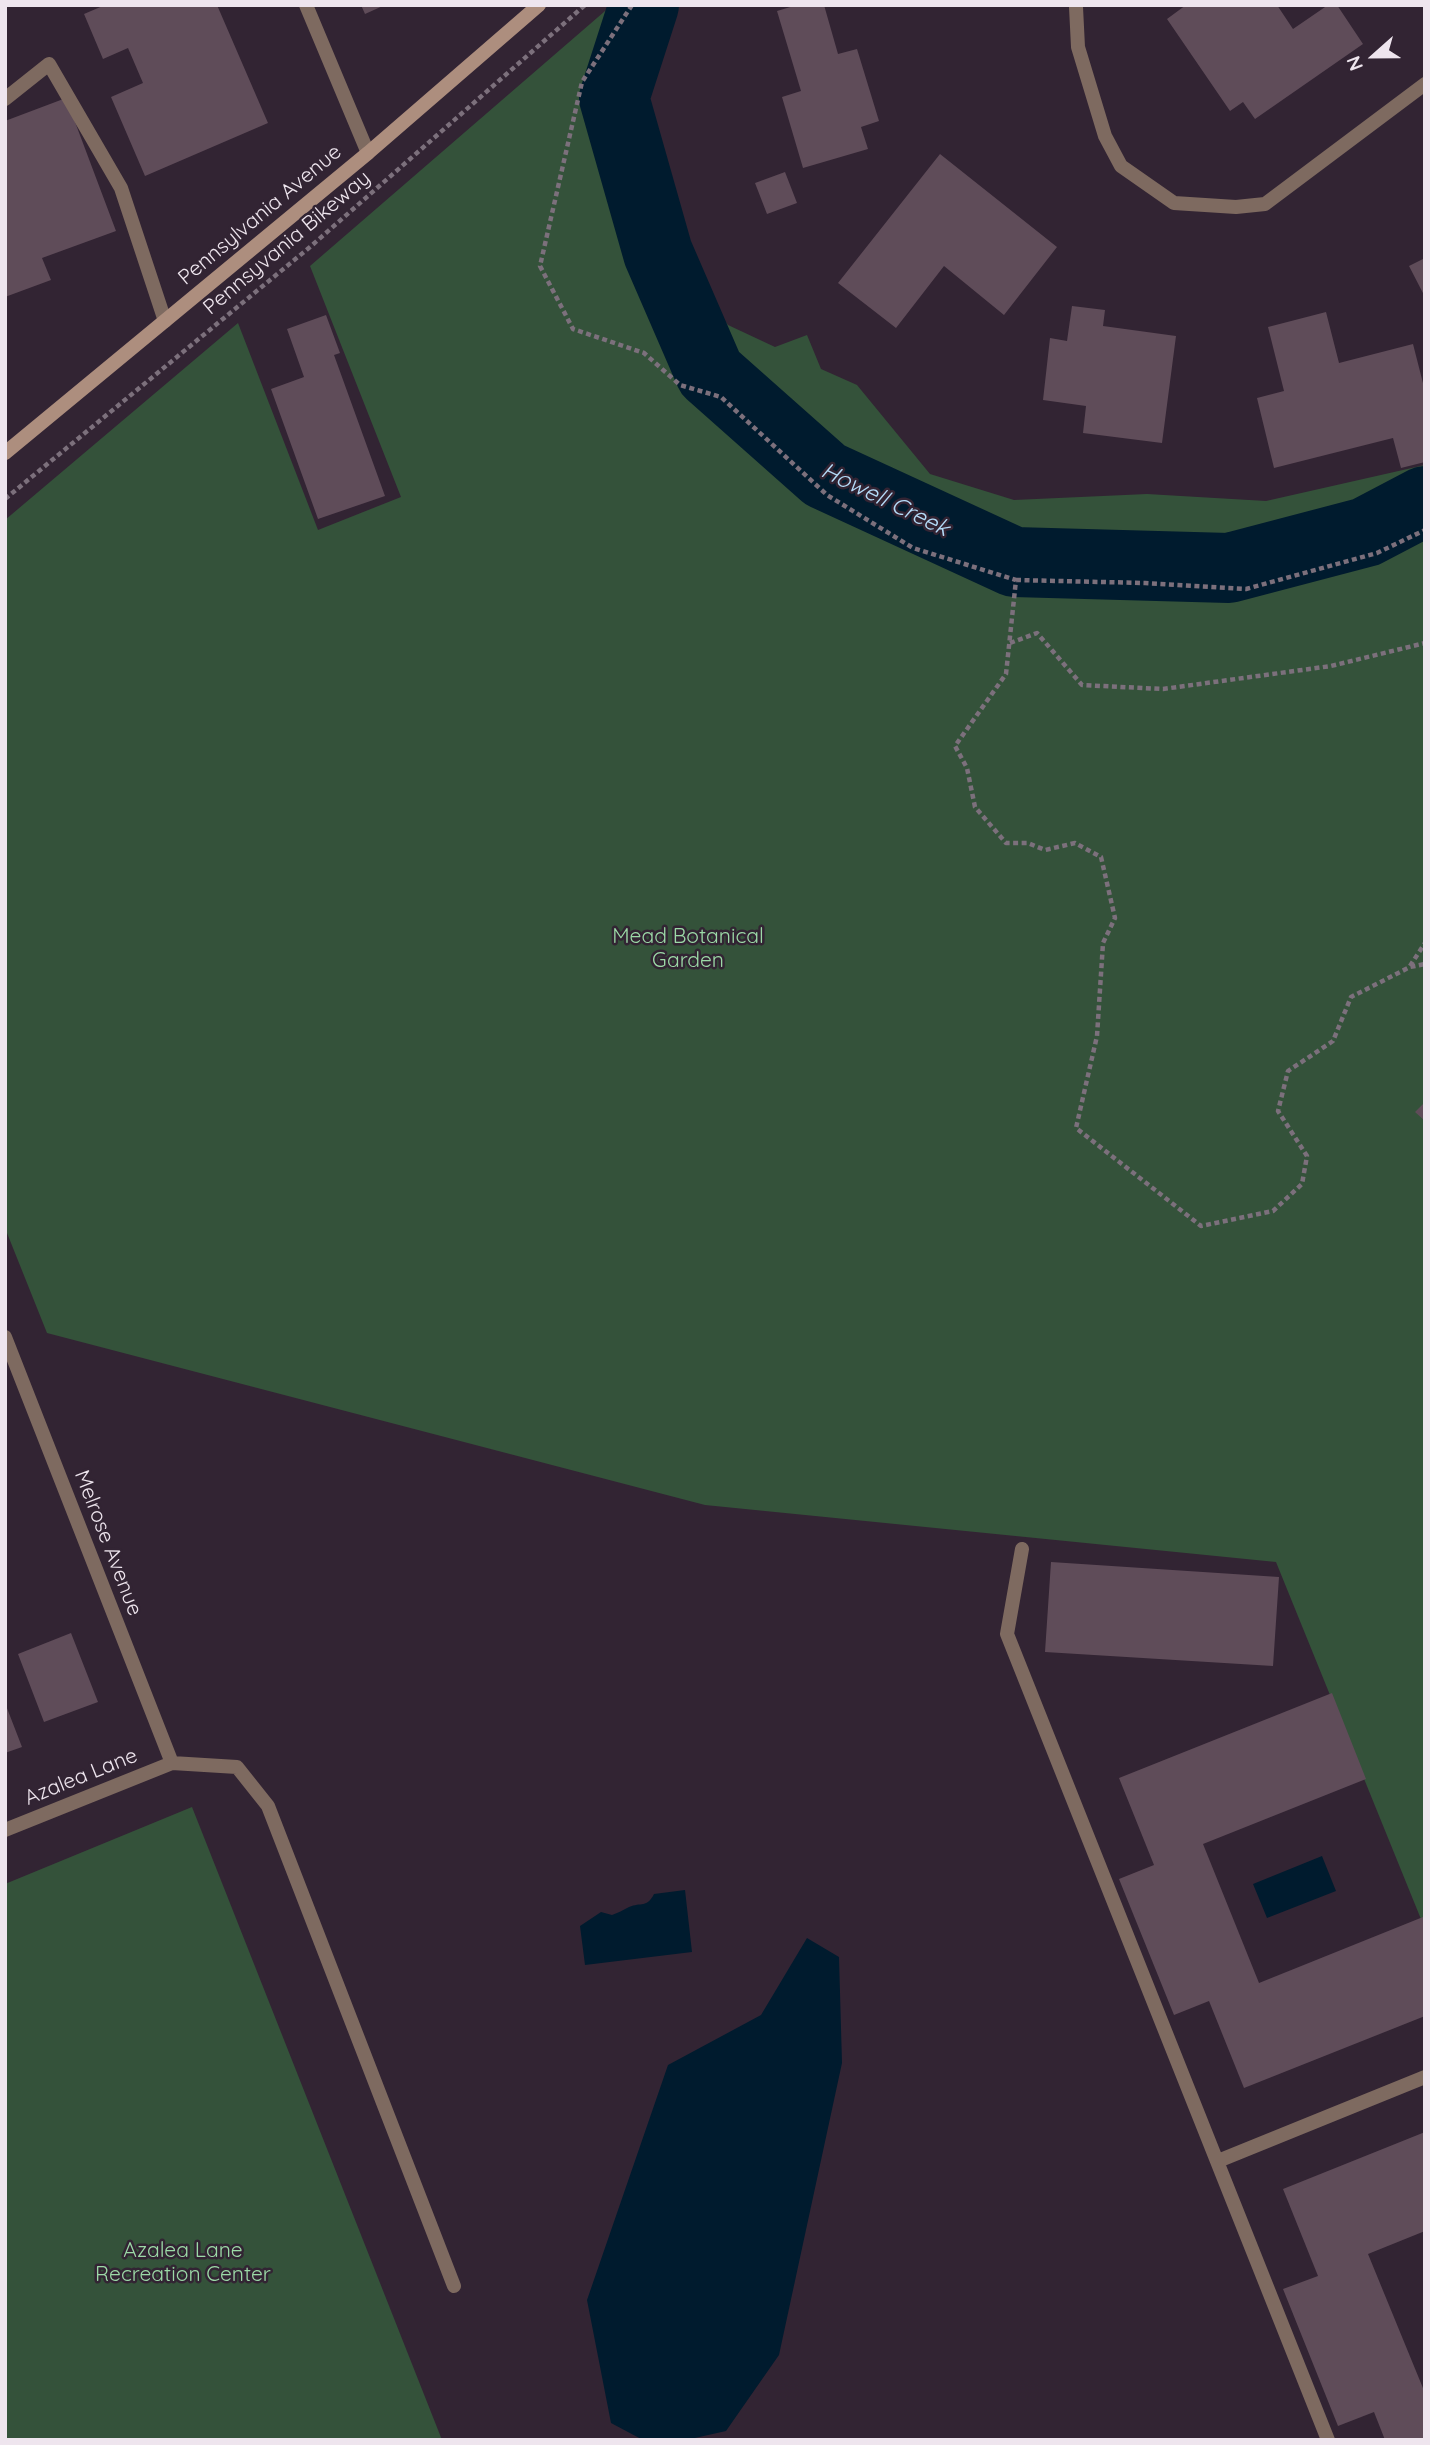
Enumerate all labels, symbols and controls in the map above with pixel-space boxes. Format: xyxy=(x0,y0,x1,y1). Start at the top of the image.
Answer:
north arrow xyxy=(1339,21,1409,91)
text: N xyxy=(1341,53,1368,74)
street label: Pennsylvania Avenue xyxy=(173,139,347,291)
street label: Pennsyvania Bikeway xyxy=(198,166,376,320)
water label: Howell Creek xyxy=(816,457,954,543)
park label: Mead Botanical Garden xyxy=(612,924,764,974)
street label: Melrose Avenue xyxy=(69,1467,147,1619)
street label: Azalea Lane xyxy=(21,1743,141,1811)
park label: Azalea Lane Recreation Center xyxy=(95,2238,271,2288)

